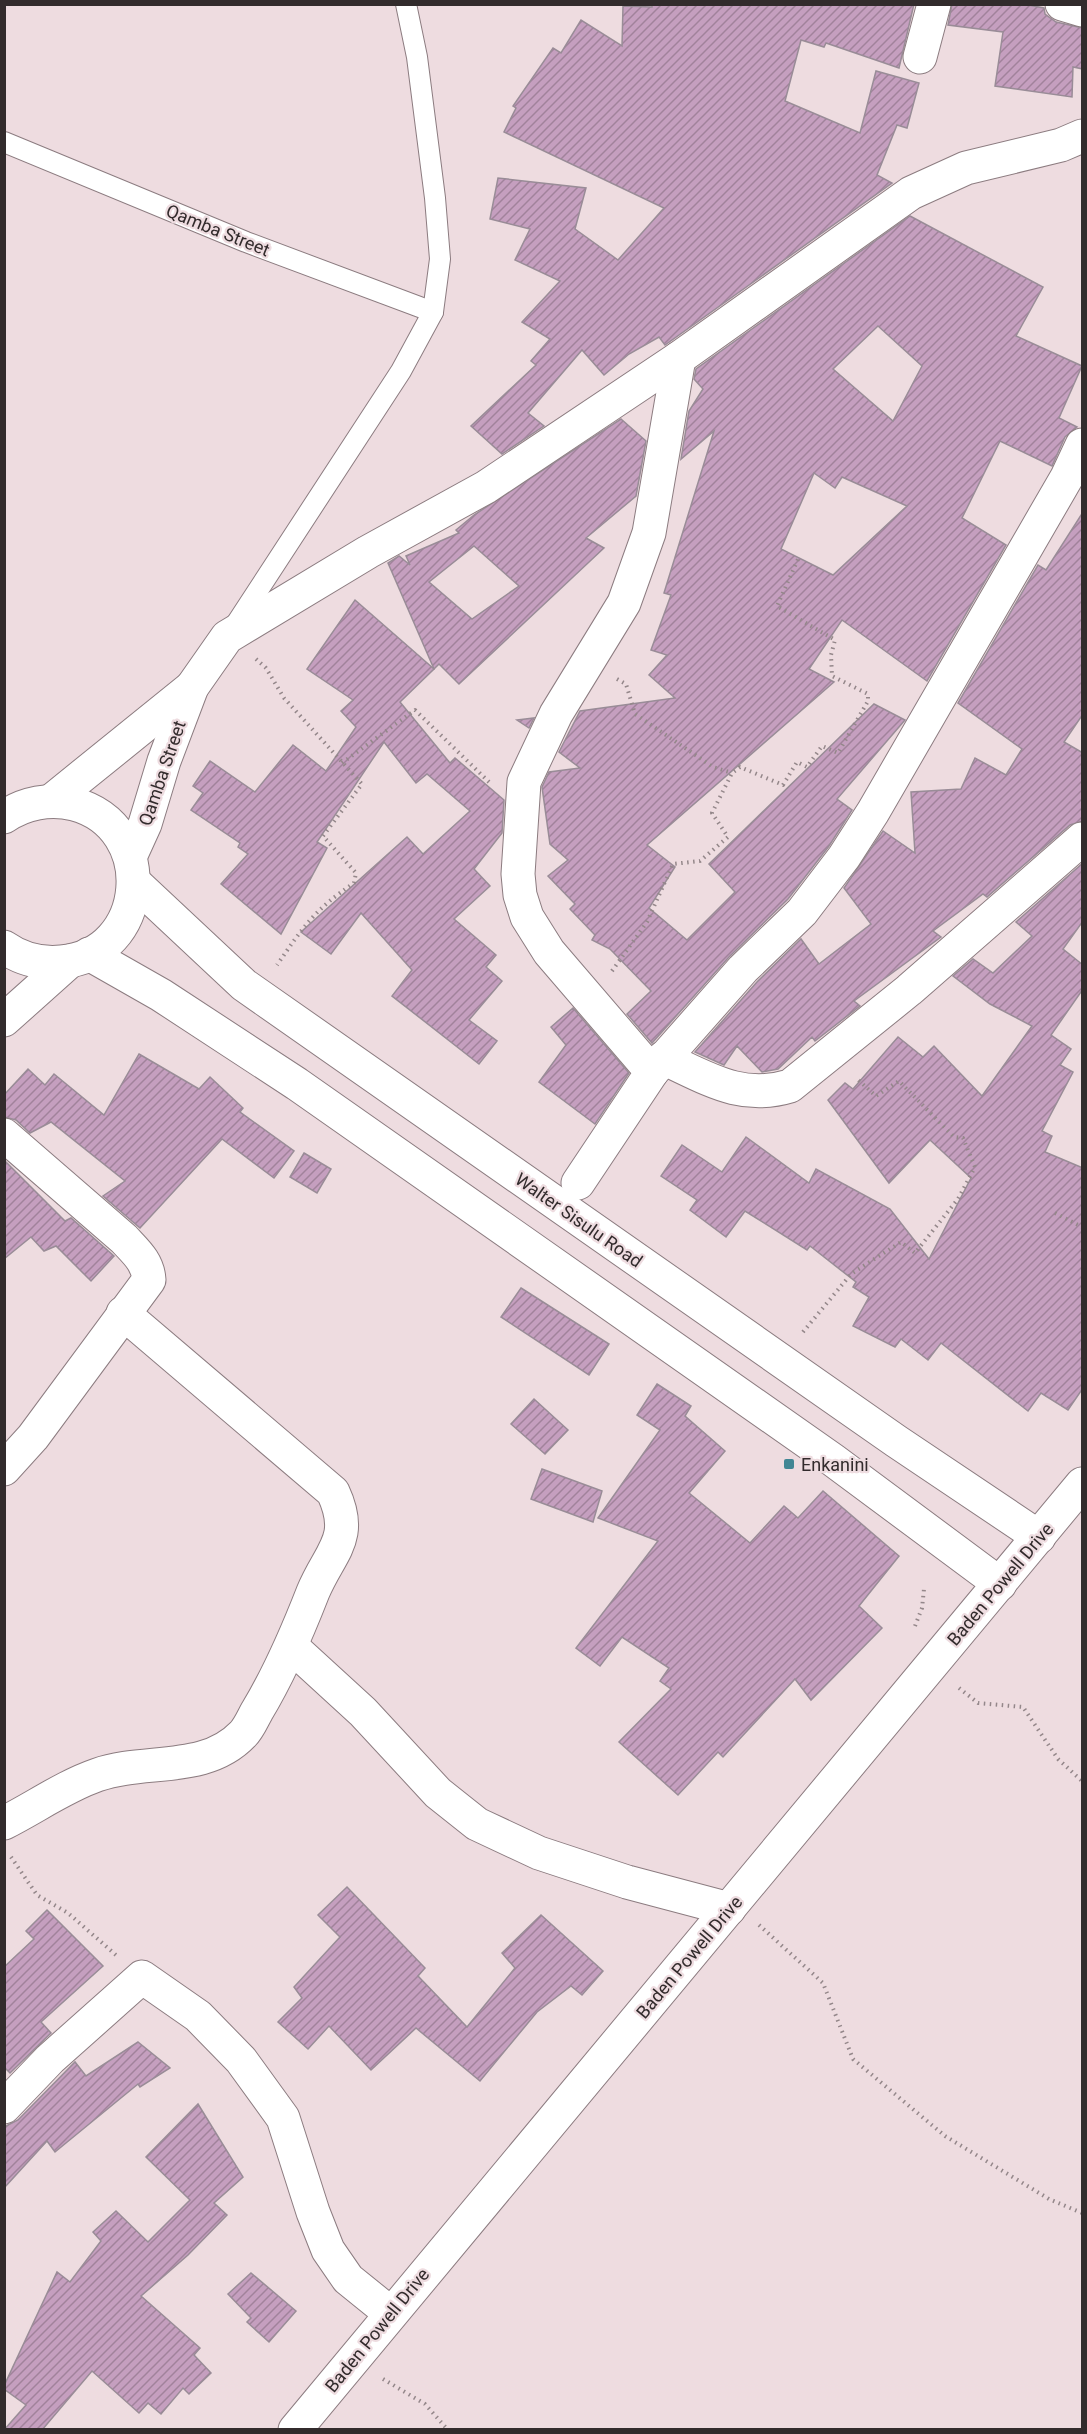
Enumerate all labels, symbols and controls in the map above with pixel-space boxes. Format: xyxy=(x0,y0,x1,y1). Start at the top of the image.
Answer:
street label: Qamba Street xyxy=(163,200,273,260)
street label: Qamba Street xyxy=(134,718,190,828)
street label: Walter Sisulu Road xyxy=(511,1168,647,1272)
place label: Enkanini xyxy=(801,1454,869,1475)
marker: Enkanini xyxy=(782,1457,796,1471)
street label: Baden Powell Drive xyxy=(943,1519,1057,1649)
street label: Baden Powell Drive xyxy=(632,1892,746,2022)
street label: Baden Powell Drive xyxy=(321,2264,433,2396)

